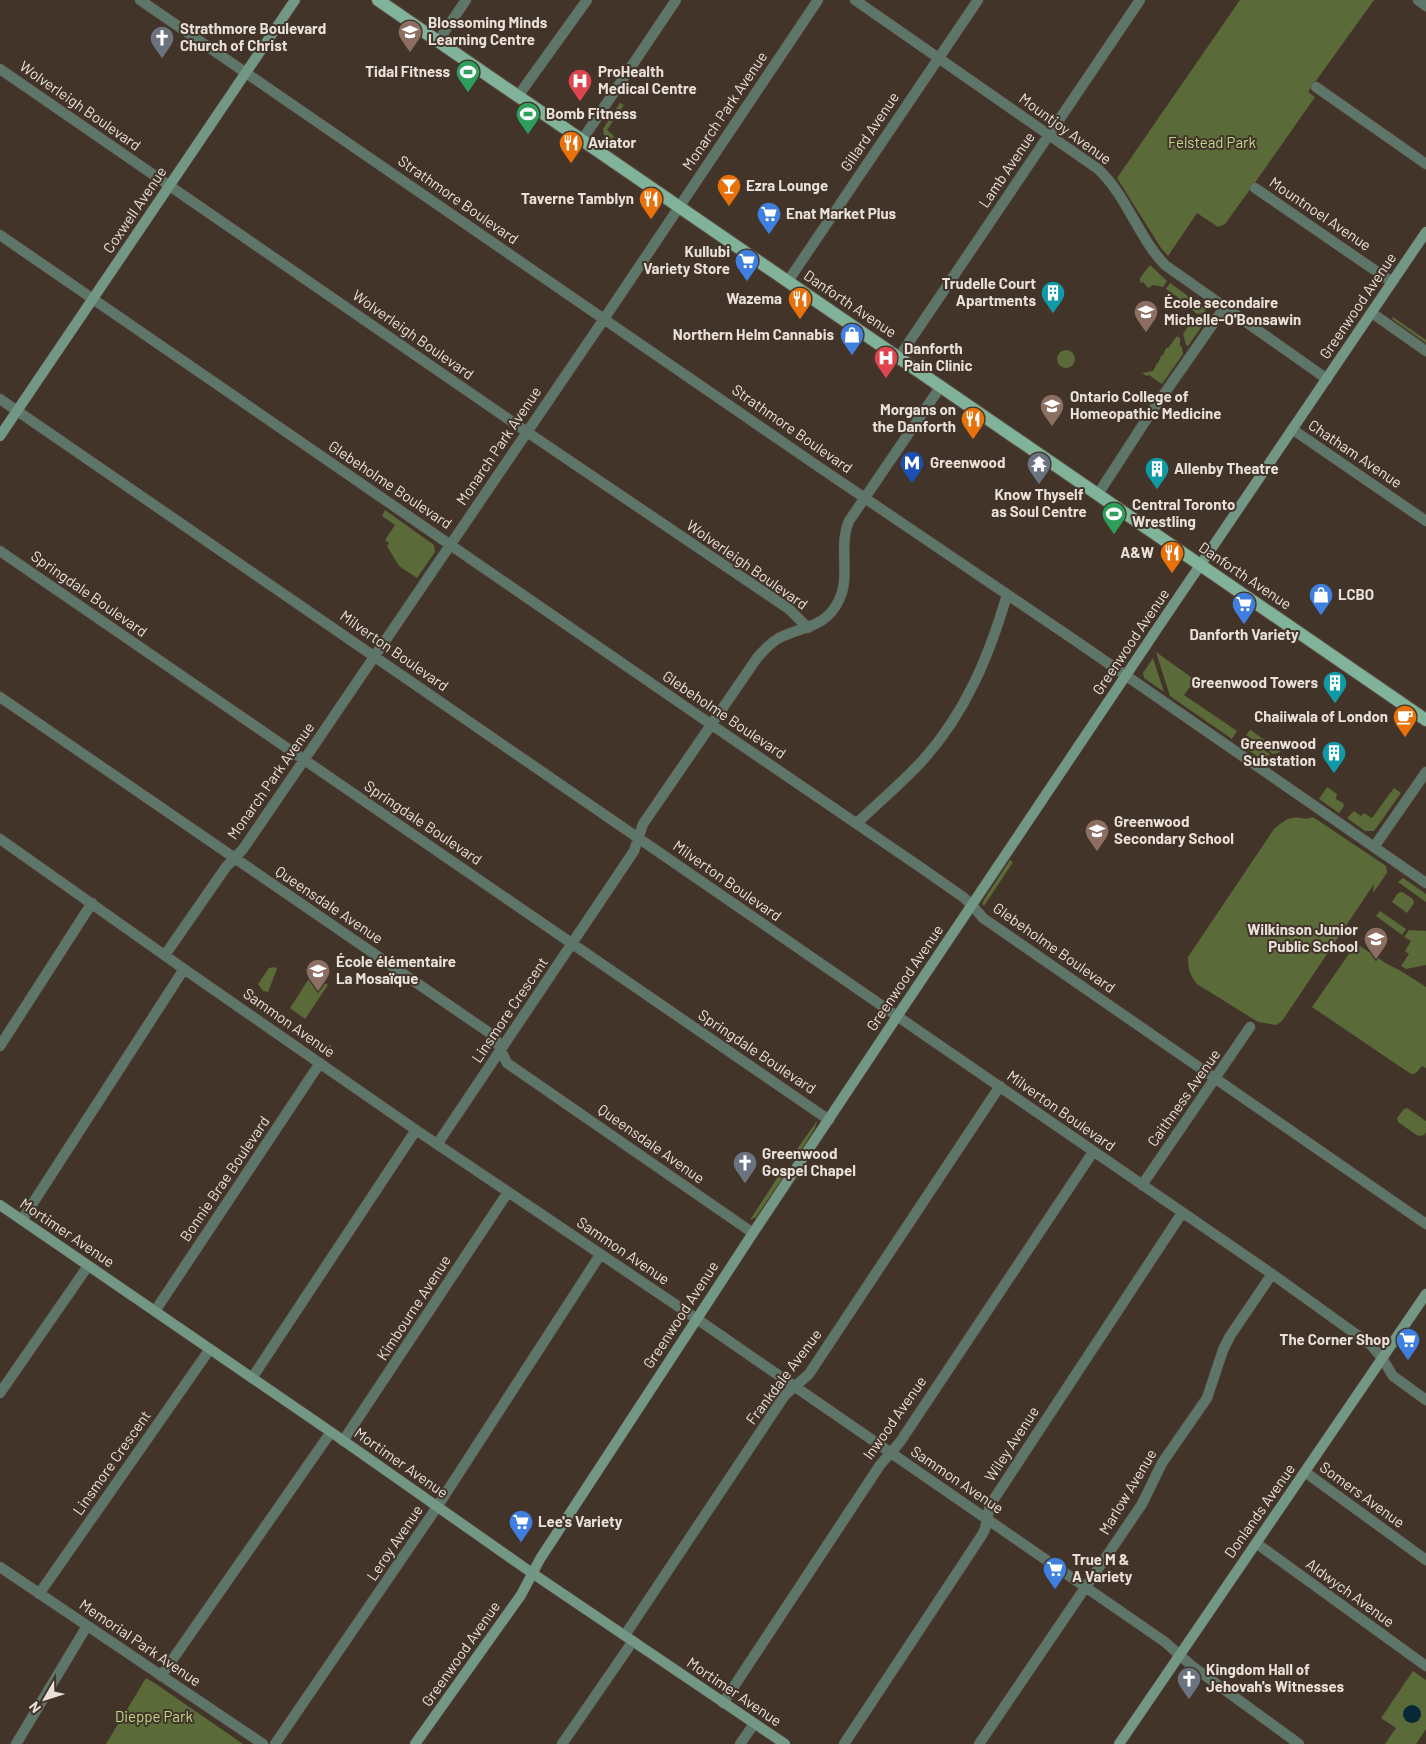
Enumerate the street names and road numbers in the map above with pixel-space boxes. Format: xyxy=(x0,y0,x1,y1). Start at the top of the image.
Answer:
street label: Monarch Park Avenue xyxy=(678,48,771,173)
street label: Wolverleigh Boulevard xyxy=(16,57,145,154)
street label: Gillard Avenue xyxy=(836,88,902,175)
street label: Mountjoy Avenue xyxy=(1016,89,1115,168)
street label: Lamb Avenue xyxy=(974,128,1038,211)
street label: Strathmore Boulevard xyxy=(395,151,522,247)
street label: Coxwell Avenue xyxy=(99,163,170,256)
street label: Mountnoel Avenue xyxy=(1266,173,1375,254)
street label: Greenwood Avenue xyxy=(1315,249,1399,362)
street label: Danforth Avenue xyxy=(801,266,900,341)
street label: Wolverleigh Boulevard xyxy=(349,286,478,383)
street label: Strathmore Boulevard xyxy=(729,380,856,476)
street label: Monarch Park Avenue xyxy=(452,383,545,508)
street label: Chatham Avenue xyxy=(1305,415,1406,491)
street label: Glebeholme Boulevard xyxy=(326,436,456,532)
street label: Wolverleigh Boulevard xyxy=(683,516,812,613)
street label: Danforth Avenue xyxy=(1196,538,1295,613)
street label: Springdale Boulevard xyxy=(28,546,151,640)
street label: Greenwood Avenue xyxy=(1088,585,1172,698)
street label: Milverton Boulevard xyxy=(337,606,452,694)
street label: Glebeholme Boulevard xyxy=(660,666,790,762)
street label: Monarch Park Avenue xyxy=(223,718,317,843)
street label: Springdale Boulevard xyxy=(361,776,486,868)
street label: Milverton Boulevard xyxy=(670,836,785,924)
street label: Queensdale Avenue xyxy=(272,861,387,947)
street label: Glebeholme Boulevard xyxy=(990,898,1119,996)
street label: Greenwood Avenue xyxy=(862,921,946,1034)
street label: Linsmore Crescent xyxy=(467,953,551,1066)
street label: Sammon Avenue xyxy=(240,984,339,1061)
street label: Springdale Boulevard xyxy=(695,1005,820,1097)
street label: Caithness Avenue xyxy=(1143,1045,1223,1150)
street label: Milverton Boulevard xyxy=(1004,1066,1119,1154)
street label: Queensdale Avenue xyxy=(595,1100,708,1187)
street label: Bonnie Brae Boulevard xyxy=(176,1112,273,1244)
street label: Mortimer Avenue xyxy=(17,1194,118,1270)
street label: Sammon Avenue xyxy=(574,1213,673,1288)
street label: Kimbourne Avenue xyxy=(372,1251,454,1363)
street label: Greenwood Avenue xyxy=(639,1257,722,1371)
street label: Frankdale Avenue xyxy=(741,1325,825,1428)
street label: Inwood Avenue xyxy=(859,1372,930,1463)
street label: Wiley Avenue xyxy=(980,1403,1042,1484)
street label: Linsmore Crescent xyxy=(68,1407,154,1518)
street label: Mortimer Avenue xyxy=(351,1423,452,1501)
street label: Sammon Avenue xyxy=(908,1442,1007,1517)
street label: Marlow Avenue xyxy=(1095,1445,1160,1538)
street label: Somers Avenue xyxy=(1317,1457,1409,1531)
street label: Donlands Avenue xyxy=(1220,1460,1298,1561)
street label: Leroy Avenue xyxy=(362,1501,426,1584)
street label: Aldwych Avenue xyxy=(1303,1554,1398,1630)
street label: Memorial Park Avenue xyxy=(76,1595,205,1690)
street label: Greenwood Avenue xyxy=(417,1597,503,1709)
street label: Mortimer Avenue xyxy=(684,1653,785,1729)

